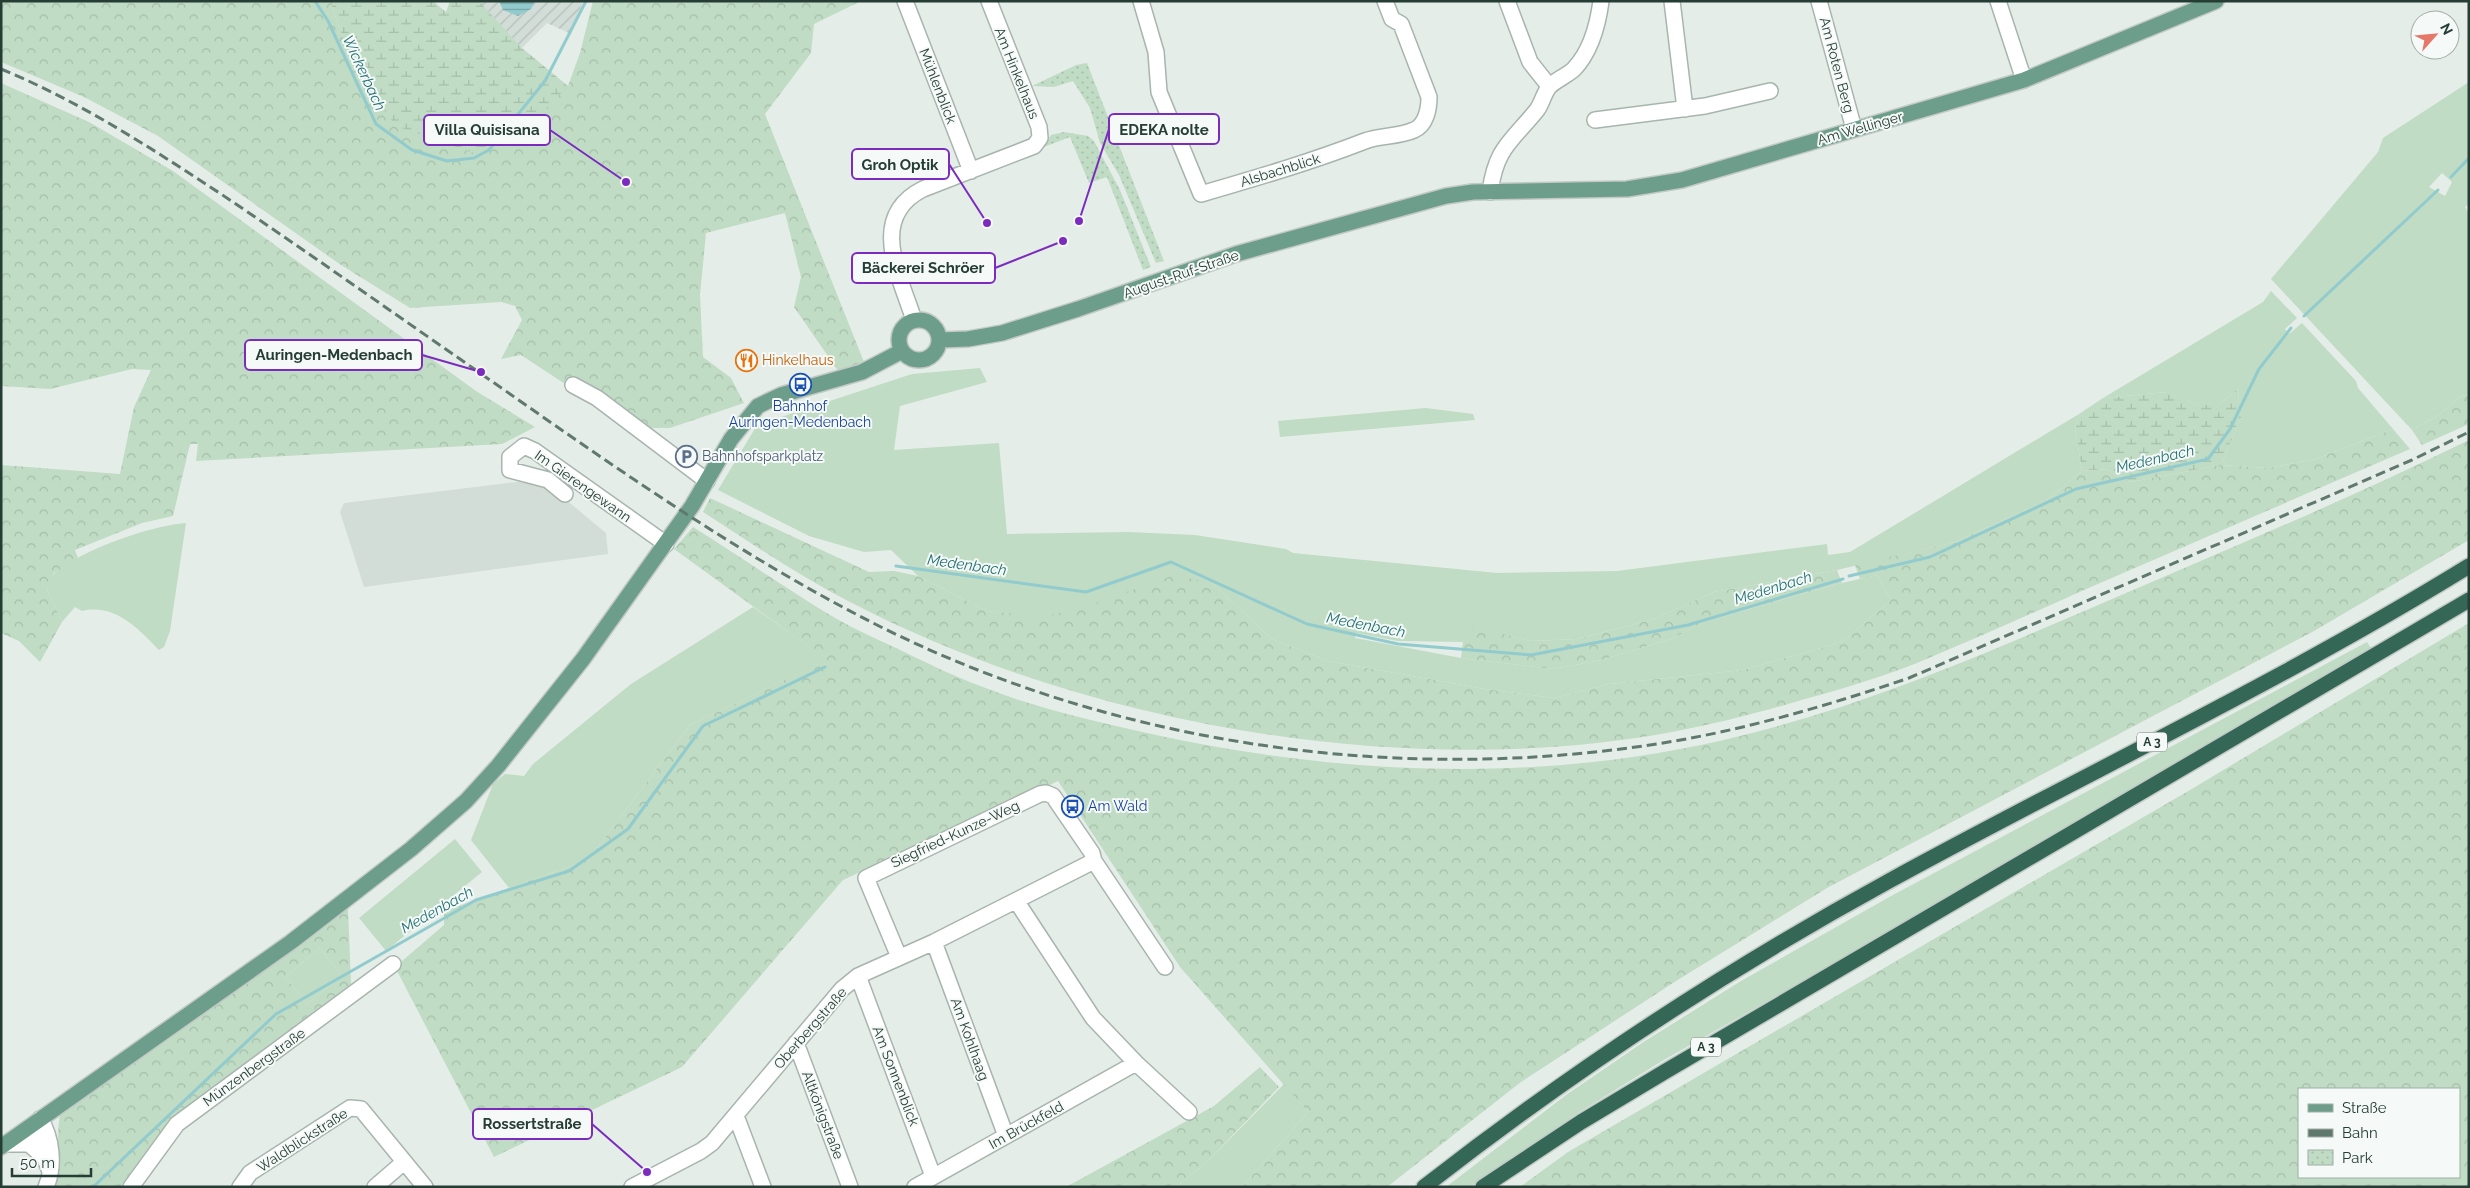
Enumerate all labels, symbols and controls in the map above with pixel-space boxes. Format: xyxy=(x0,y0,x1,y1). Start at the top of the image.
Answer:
north arrow xyxy=(2410,10,2460,60)
street label: Am Roten Berg xyxy=(1817,15,1857,115)
text: N xyxy=(2437,21,2456,37)
street label: Am Hinkelhaus xyxy=(991,25,1043,121)
water label: Wickerbach xyxy=(339,32,389,114)
street label: Mühlenblick xyxy=(916,46,960,127)
street label: Am Wellinger xyxy=(1816,108,1905,148)
callout: EDEKA nolte xyxy=(1109,114,1219,144)
callout: Villa Quisisana xyxy=(424,115,550,145)
text: Villa Quisisana xyxy=(434,121,540,139)
text: EDEKA nolte xyxy=(1119,121,1209,139)
callout: Groh Optik xyxy=(852,149,949,179)
street label: Alsbachblick xyxy=(1238,150,1322,190)
text: Groh Optik xyxy=(862,156,939,174)
street label: August-Ruf-Straße xyxy=(1121,247,1241,301)
callout: Bäckerei Schröer xyxy=(852,253,995,283)
text: Bäckerei Schröer xyxy=(862,259,985,277)
callout: Auringen-Medenbach xyxy=(245,340,422,370)
text: Auringen-Medenbach xyxy=(256,346,412,364)
restaurant icon: Hinkelhaus xyxy=(734,348,758,372)
place label: Hinkelhaus xyxy=(762,352,834,368)
bus stop icon: Bahnhof Auringen-Medenbach xyxy=(788,372,812,396)
place label: Bahnhof Auringen-Medenbach xyxy=(729,398,871,430)
water label: Medenbach xyxy=(2114,441,2196,477)
parking icon: Bahnhofsparkplatz xyxy=(674,444,698,468)
street label: Im Gierengewann xyxy=(532,447,634,525)
place label: Bahnhofsparkplatz xyxy=(702,448,823,464)
water label: Medenbach xyxy=(926,551,1008,579)
water label: Medenbach xyxy=(1732,568,1814,608)
water label: Medenbach xyxy=(1325,609,1407,641)
road number: A 3 xyxy=(2137,732,2167,752)
bus stop icon: Am Wald xyxy=(1060,794,1084,818)
street label: Siegfried-Kunze-Weg xyxy=(888,797,1022,871)
place label: Am Wald xyxy=(1088,798,1147,814)
water label: Medenbach xyxy=(398,883,476,937)
street label: Oberbergstraße xyxy=(770,984,850,1072)
street label: Am Kohlhaag xyxy=(948,995,992,1083)
street label: Am Sonnenblick xyxy=(870,1024,923,1129)
street label: Münzenbergstraße xyxy=(200,1025,308,1109)
road number: A 3 xyxy=(1691,1038,1721,1056)
street label: Altkönigstraße xyxy=(799,1069,847,1161)
legend xyxy=(2298,1088,2460,1178)
street label: Im Brückfeld xyxy=(986,1098,1066,1152)
text: Straße xyxy=(2342,1099,2387,1117)
street label: Waldblickstraße xyxy=(254,1105,350,1175)
callout: Rossertstraße xyxy=(473,1109,592,1139)
text: Rossertstraße xyxy=(482,1115,582,1133)
text: Bahn xyxy=(2342,1124,2378,1142)
scale bar xyxy=(12,1146,91,1178)
text: Park xyxy=(2342,1149,2373,1167)
text: 50 m xyxy=(20,1154,55,1172)

